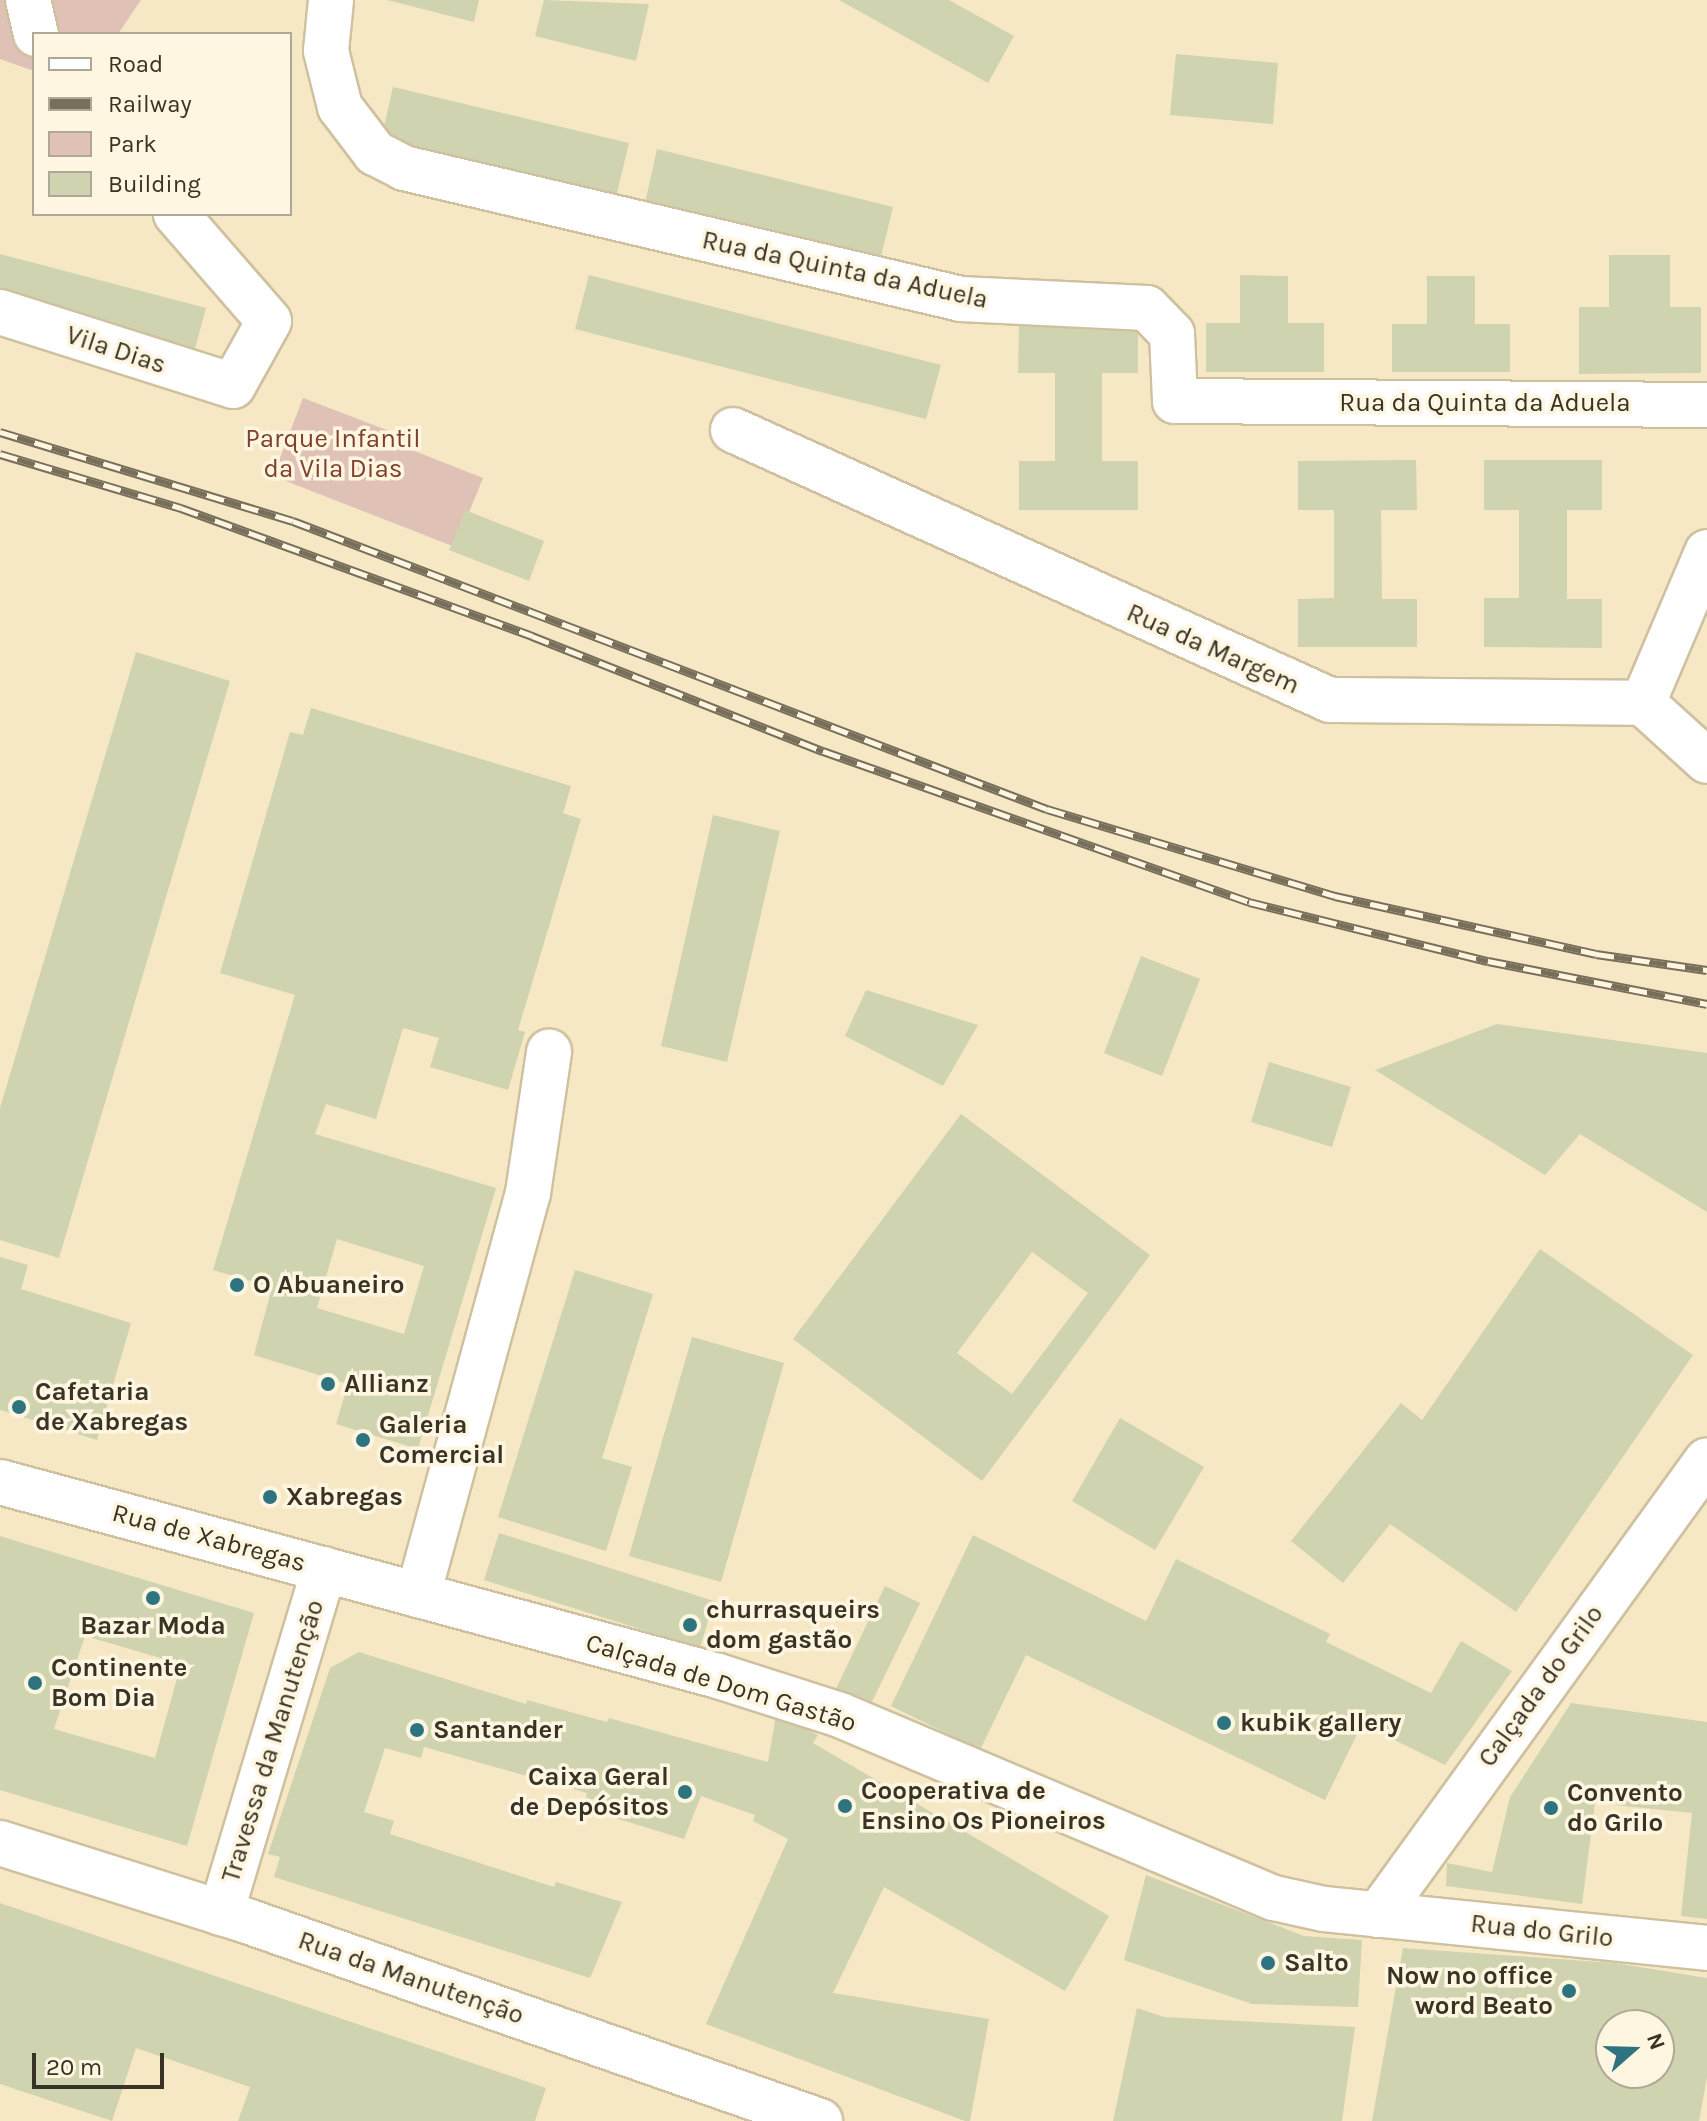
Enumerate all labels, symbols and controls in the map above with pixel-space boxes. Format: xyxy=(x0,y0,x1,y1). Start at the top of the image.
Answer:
legend xyxy=(32,32,292,216)
text: Road xyxy=(108,50,163,78)
text: Railway xyxy=(108,90,192,118)
text: Park xyxy=(108,130,157,158)
text: Building xyxy=(108,170,201,198)
street label: Rua da Quinta da Aduela xyxy=(699,224,991,316)
street label: Vila Dias xyxy=(62,319,170,381)
street label: Rua da Quinta da Aduela xyxy=(1339,387,1631,419)
park label: Parque Infantil da Vila Dias xyxy=(245,423,421,484)
street label: Rua da Margem xyxy=(1122,597,1304,701)
place label: O Abuaneiro xyxy=(253,1269,404,1301)
marker: O Abuaneiro xyxy=(228,1276,246,1294)
place label: Allianz xyxy=(344,1368,429,1400)
marker: Allianz xyxy=(319,1375,337,1393)
place label: Cafetaria de Xabregas xyxy=(35,1376,188,1438)
marker: Cafetaria de Xabregas xyxy=(10,1398,28,1416)
place label: Galeria Comercial xyxy=(379,1409,504,1470)
marker: Galeria Comercial xyxy=(354,1431,372,1449)
place label: Xabregas xyxy=(286,1481,403,1513)
marker: Xabregas xyxy=(261,1488,279,1506)
street label: Rua de Xabregas xyxy=(109,1497,309,1579)
marker: Bazar Moda xyxy=(144,1589,162,1607)
place label: churrasqueirs dom gastão xyxy=(706,1594,880,1656)
street label: Travessa da Manutenção xyxy=(215,1596,331,1886)
street label: Calçada do Grilo xyxy=(1472,1599,1610,1773)
place label: Bazar Moda xyxy=(80,1610,226,1642)
marker: churrasqueirs dom gastão xyxy=(681,1616,699,1634)
street label: Calçada de Dom Gastão xyxy=(582,1627,860,1739)
place label: Continente Bom Dia xyxy=(51,1652,187,1714)
marker: Continente Bom Dia xyxy=(26,1674,44,1692)
place label: kubik gallery xyxy=(1240,1707,1401,1739)
place label: Santander xyxy=(433,1714,563,1746)
marker: kubik gallery xyxy=(1215,1714,1233,1732)
marker: Santander xyxy=(408,1721,426,1739)
place label: Caixa Geral de Depósitos xyxy=(510,1761,669,1822)
place label: Cooperativa de Ensino Os Pioneiros xyxy=(861,1775,1106,1836)
place label: Convento do Grilo xyxy=(1567,1777,1683,1838)
marker: Caixa Geral de Depósitos xyxy=(676,1783,694,1801)
marker: Cooperativa de Ensino Os Pioneiros xyxy=(836,1797,854,1815)
marker: Convento do Grilo xyxy=(1542,1799,1560,1817)
street label: Rua do Grilo xyxy=(1469,1908,1615,1954)
street label: Rua da Manutenção xyxy=(294,1925,528,2031)
place label: Salto xyxy=(1284,1947,1349,1979)
marker: Salto xyxy=(1259,1954,1277,1972)
place label: Now no office word Beato xyxy=(1386,1960,1553,2022)
marker: Now no office word Beato xyxy=(1560,1982,1578,2000)
north arrow xyxy=(1595,2009,1675,2089)
text: N xyxy=(1641,2030,1671,2053)
scale bar xyxy=(36,2037,168,2087)
text: 20 m xyxy=(46,2053,102,2081)

